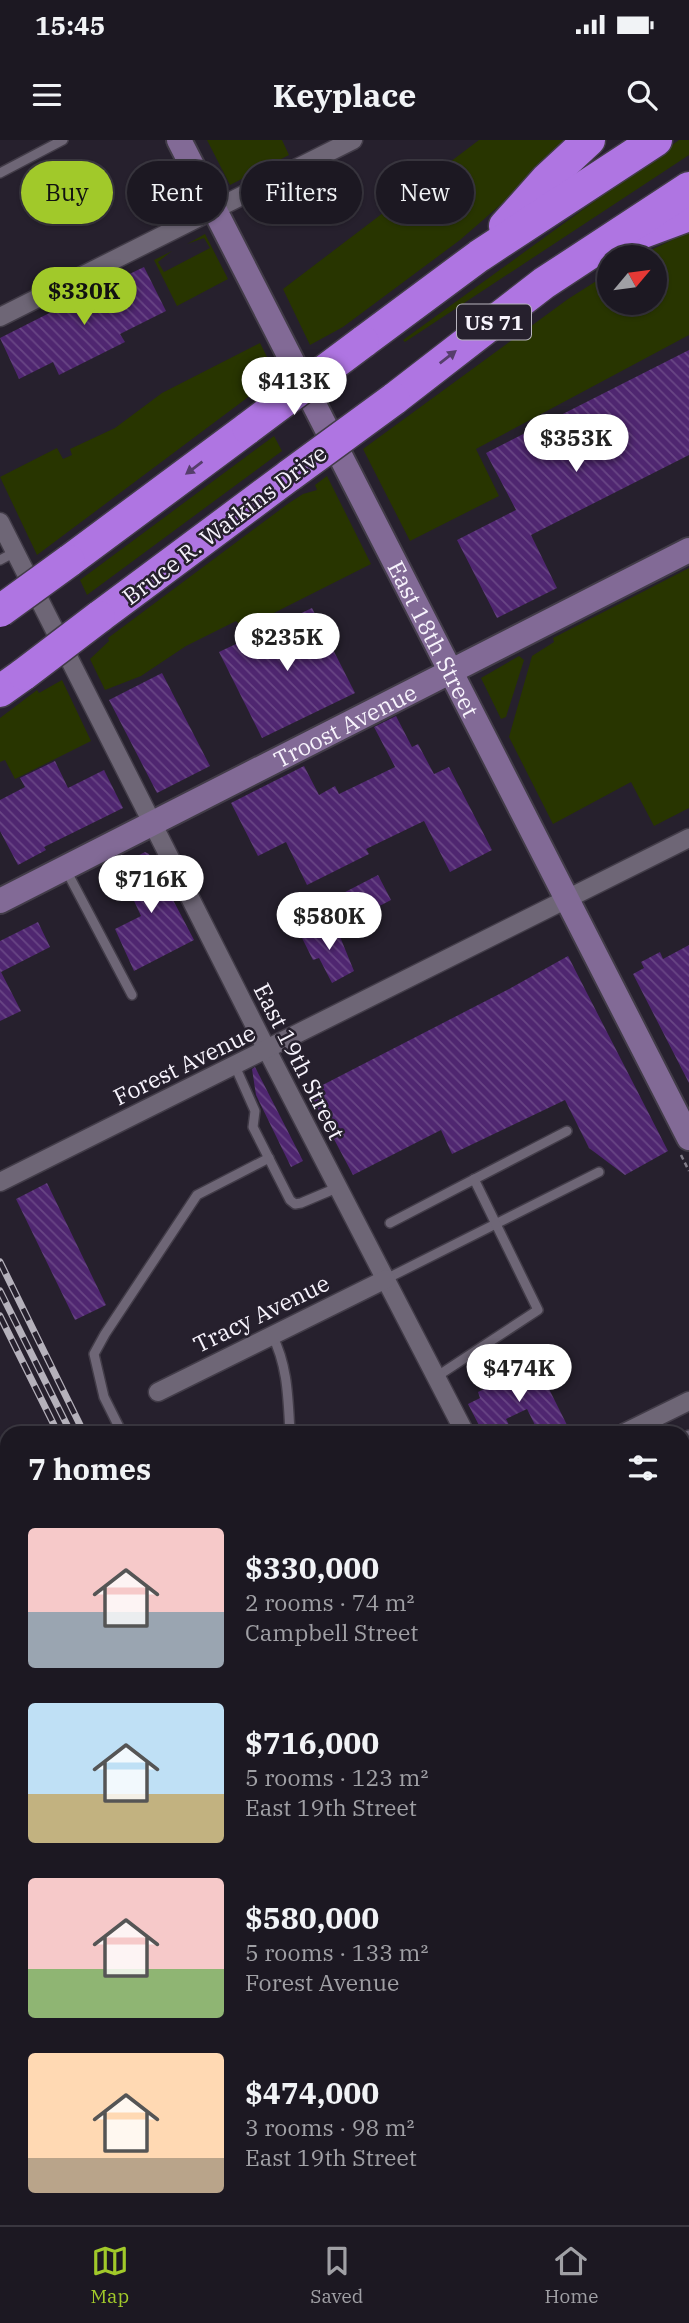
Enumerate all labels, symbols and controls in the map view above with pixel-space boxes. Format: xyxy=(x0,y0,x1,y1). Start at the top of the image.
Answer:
text: 15:45 xyxy=(35,8,105,42)
text: Keyplace xyxy=(273,74,416,116)
icon: menu xyxy=(28,76,66,114)
icon: search xyxy=(623,76,661,114)
chip: Buy xyxy=(21,161,113,224)
chip: Rent xyxy=(127,161,227,224)
chip: Filters xyxy=(241,161,362,224)
chip: New xyxy=(376,161,474,224)
north arrow xyxy=(597,245,667,315)
map controls xyxy=(597,245,667,315)
pin: $330K xyxy=(35,268,133,327)
text: $330K xyxy=(48,275,120,305)
road number: US 71 xyxy=(457,304,531,340)
one-way arrow xyxy=(439,350,457,364)
pin: $413K xyxy=(245,358,343,417)
text: $413K xyxy=(258,365,330,395)
pin: $353K xyxy=(527,414,625,474)
text: $353K xyxy=(540,422,612,452)
street label: Bruce R. Watkins Drive xyxy=(116,437,332,611)
one-way arrow xyxy=(185,461,203,476)
street label: East 18th Street xyxy=(381,555,486,722)
pin: $235K xyxy=(238,614,336,673)
text: $235K xyxy=(251,621,323,651)
street label: Troost Avenue xyxy=(268,676,421,774)
pin: $716K xyxy=(102,856,200,915)
text: $716K xyxy=(115,863,187,893)
pin: $580K xyxy=(280,892,378,952)
text: $580K xyxy=(293,900,365,930)
street label: East 19th Street xyxy=(248,978,352,1144)
street label: Forest Avenue xyxy=(108,1017,260,1111)
street label: Tracy Avenue xyxy=(188,1267,334,1359)
pin: $474K xyxy=(470,1344,568,1404)
text: $474K xyxy=(483,1352,555,1382)
text: 7 homes xyxy=(28,1449,151,1488)
icon: filters xyxy=(624,1449,662,1487)
text: $330,000 xyxy=(245,1548,379,1587)
icon: home xyxy=(84,1556,168,1640)
text: 2 rooms · 74 m² xyxy=(245,1587,415,1617)
text: Campbell Street xyxy=(245,1617,418,1647)
text: $716,000 xyxy=(245,1723,379,1762)
icon: home xyxy=(84,1731,168,1815)
text: 5 rooms · 123 m² xyxy=(245,1762,428,1792)
text: East 19th Street xyxy=(245,1792,417,1822)
text: $580,000 xyxy=(245,1898,379,1937)
icon: home xyxy=(84,1906,168,1990)
text: 5 rooms · 133 m² xyxy=(245,1937,428,1967)
text: Forest Avenue xyxy=(245,1967,399,1997)
text: $474,000 xyxy=(245,2073,379,2112)
icon: home xyxy=(84,2081,168,2165)
text: 3 rooms · 98 m² xyxy=(245,2112,415,2142)
text: East 19th Street xyxy=(245,2142,417,2172)
tab: Map xyxy=(91,2242,129,2308)
tab: Saved xyxy=(310,2242,363,2308)
tab: Home xyxy=(544,2242,598,2308)

